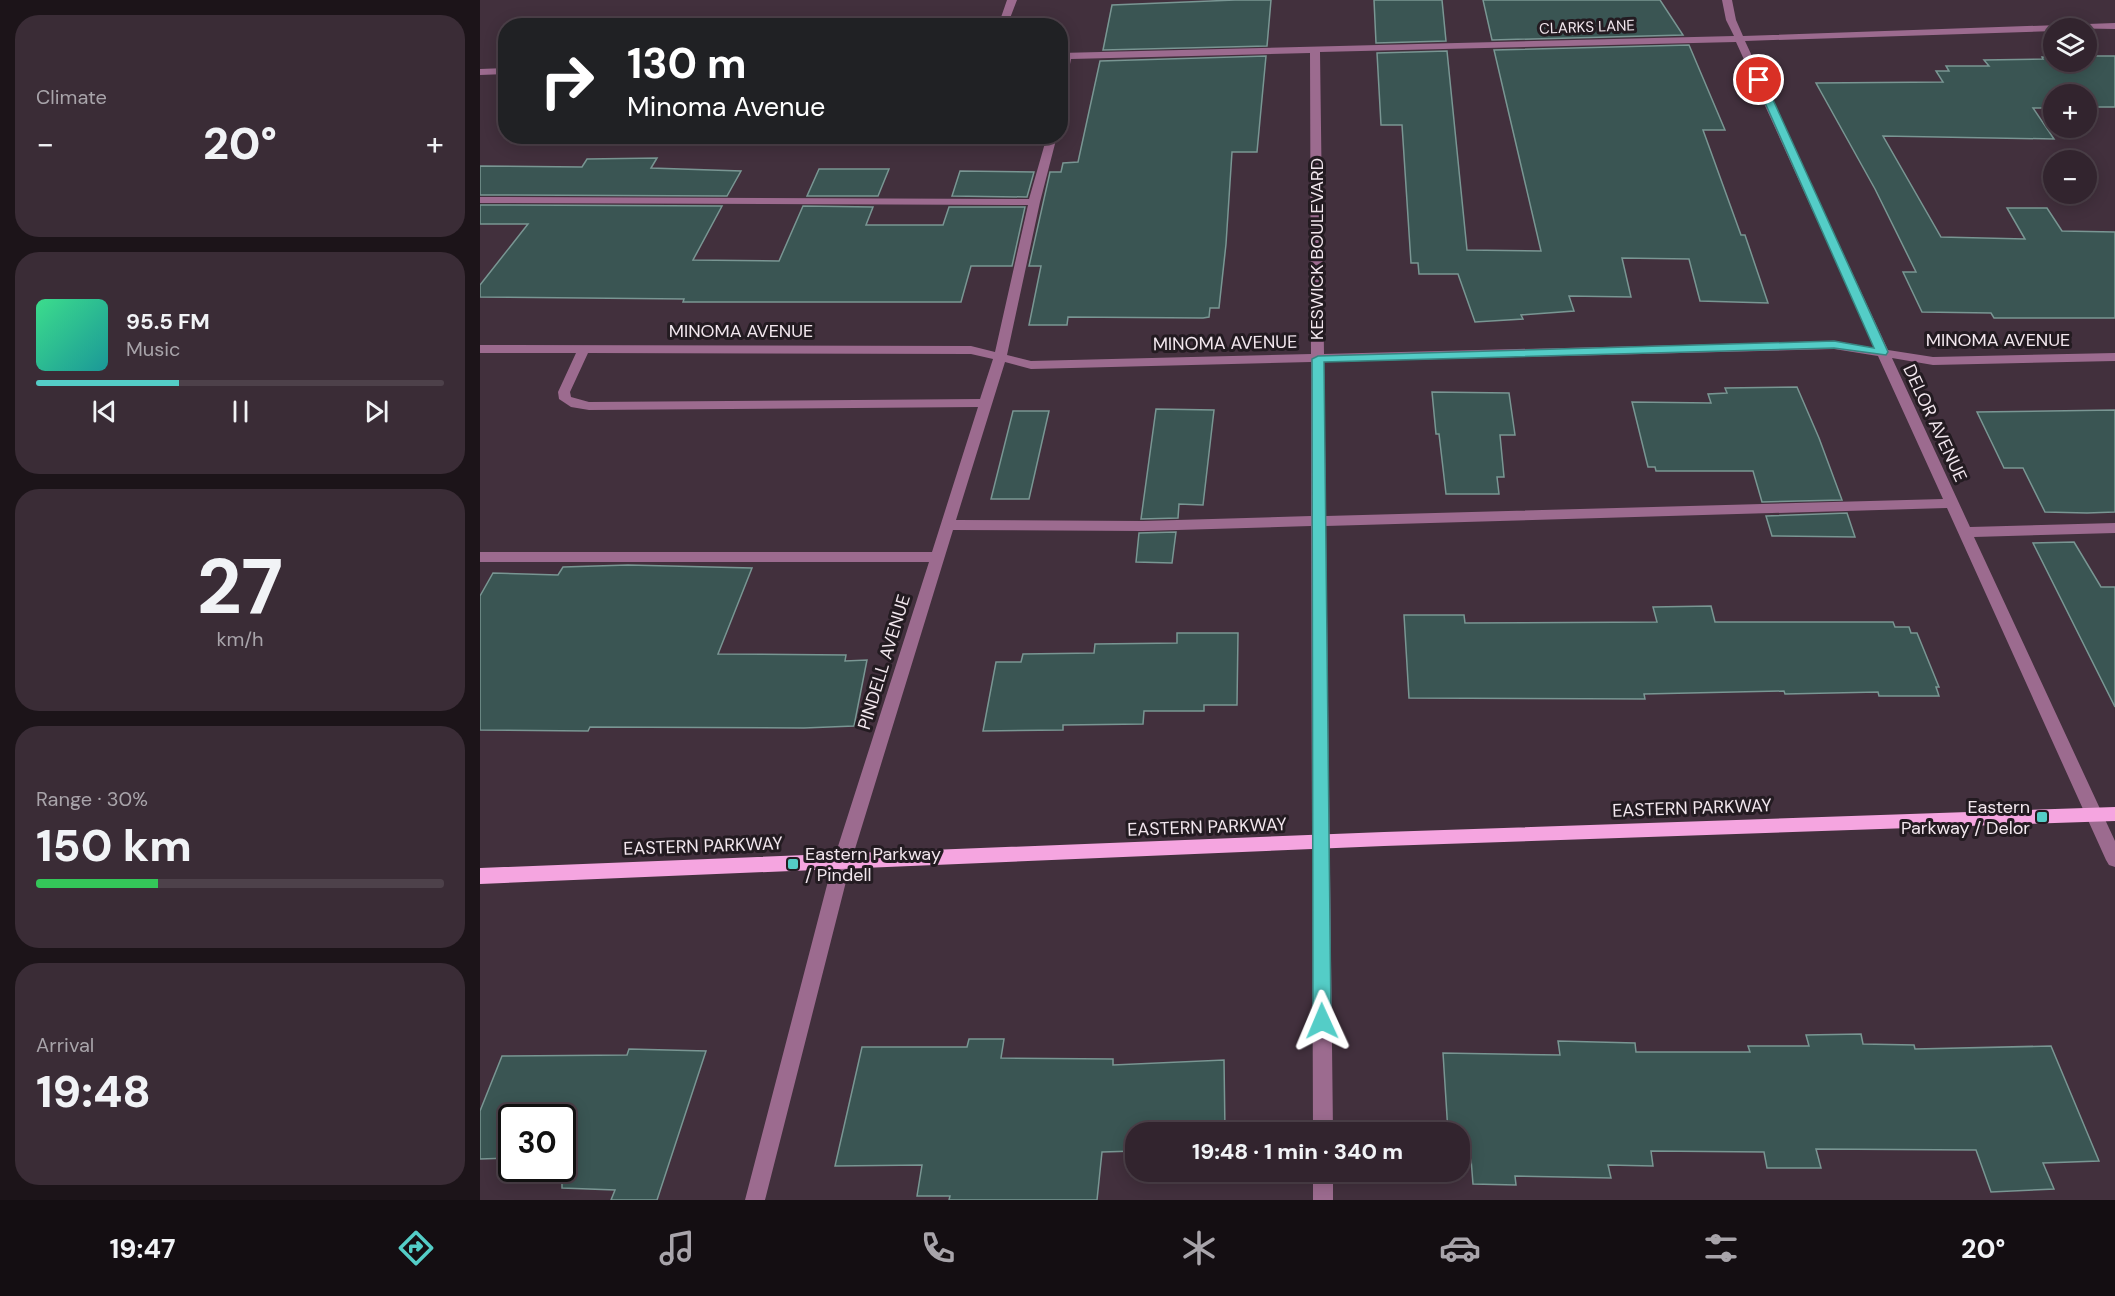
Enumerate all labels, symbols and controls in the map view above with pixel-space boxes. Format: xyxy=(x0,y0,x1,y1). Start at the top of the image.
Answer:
street label: CLARKS LANE xyxy=(1539,15,1635,39)
map controls xyxy=(2043,18,2097,204)
button: layers xyxy=(2043,18,2097,72)
text: 130 m xyxy=(627,36,747,91)
icon: right xyxy=(528,42,606,120)
pin xyxy=(1733,54,1784,105)
icon: arrive xyxy=(1742,63,1775,96)
text: Climate xyxy=(36,84,107,110)
button: + xyxy=(2043,84,2097,138)
text: Minoma Avenue xyxy=(627,89,825,124)
text: 20° xyxy=(203,114,277,173)
text: − xyxy=(36,122,54,165)
text: + xyxy=(426,122,444,165)
button: − xyxy=(2043,150,2097,204)
street label: KESWICK BOULEVARD xyxy=(1305,158,1329,340)
text: 95.5 FM xyxy=(126,307,210,336)
street label: MINOMA AVENUE xyxy=(669,319,813,343)
street label: MINOMA AVENUE xyxy=(1926,328,2070,352)
street label: MINOMA AVENUE xyxy=(1153,330,1297,356)
text: Music xyxy=(126,336,181,362)
street label: DELOR AVENUE xyxy=(1897,360,1973,486)
icon: previous xyxy=(88,395,121,428)
icon: pause xyxy=(224,395,257,428)
icon: next xyxy=(360,395,393,428)
text: 27 xyxy=(197,536,283,637)
street label: PINDELL AVENUE xyxy=(852,591,916,733)
text: km/h xyxy=(216,626,264,652)
text: Range · 30% xyxy=(36,786,148,812)
street label: EASTERN PARKWAY xyxy=(1612,793,1773,823)
place label: Eastern Parkway / Delor xyxy=(1901,795,2030,840)
marker: Eastern Parkway / Delor xyxy=(2035,810,2049,824)
street label: EASTERN PARKWAY xyxy=(1127,812,1288,842)
text: 150 km xyxy=(36,816,192,875)
street label: EASTERN PARKWAY xyxy=(623,831,784,861)
place label: Eastern Parkway / Pindell xyxy=(805,842,941,887)
marker: Eastern Parkway / Pindell xyxy=(786,857,800,871)
position arrow xyxy=(1290,989,1354,1053)
text: Arrival xyxy=(36,1032,94,1058)
text: 19:48 xyxy=(36,1062,151,1121)
speed limit sign: 30 xyxy=(498,1104,576,1182)
text: 19:48 · 1 min · 340 m xyxy=(1192,1137,1403,1166)
icon: directions xyxy=(395,1227,437,1269)
icon: music xyxy=(656,1227,698,1269)
icon: phone xyxy=(917,1227,959,1269)
icon: climate xyxy=(1178,1227,1220,1269)
icon: car xyxy=(1439,1227,1481,1269)
icon: filters xyxy=(1700,1227,1742,1269)
text: 19:47 xyxy=(110,1231,175,1266)
text: 20° xyxy=(1961,1231,2005,1266)

